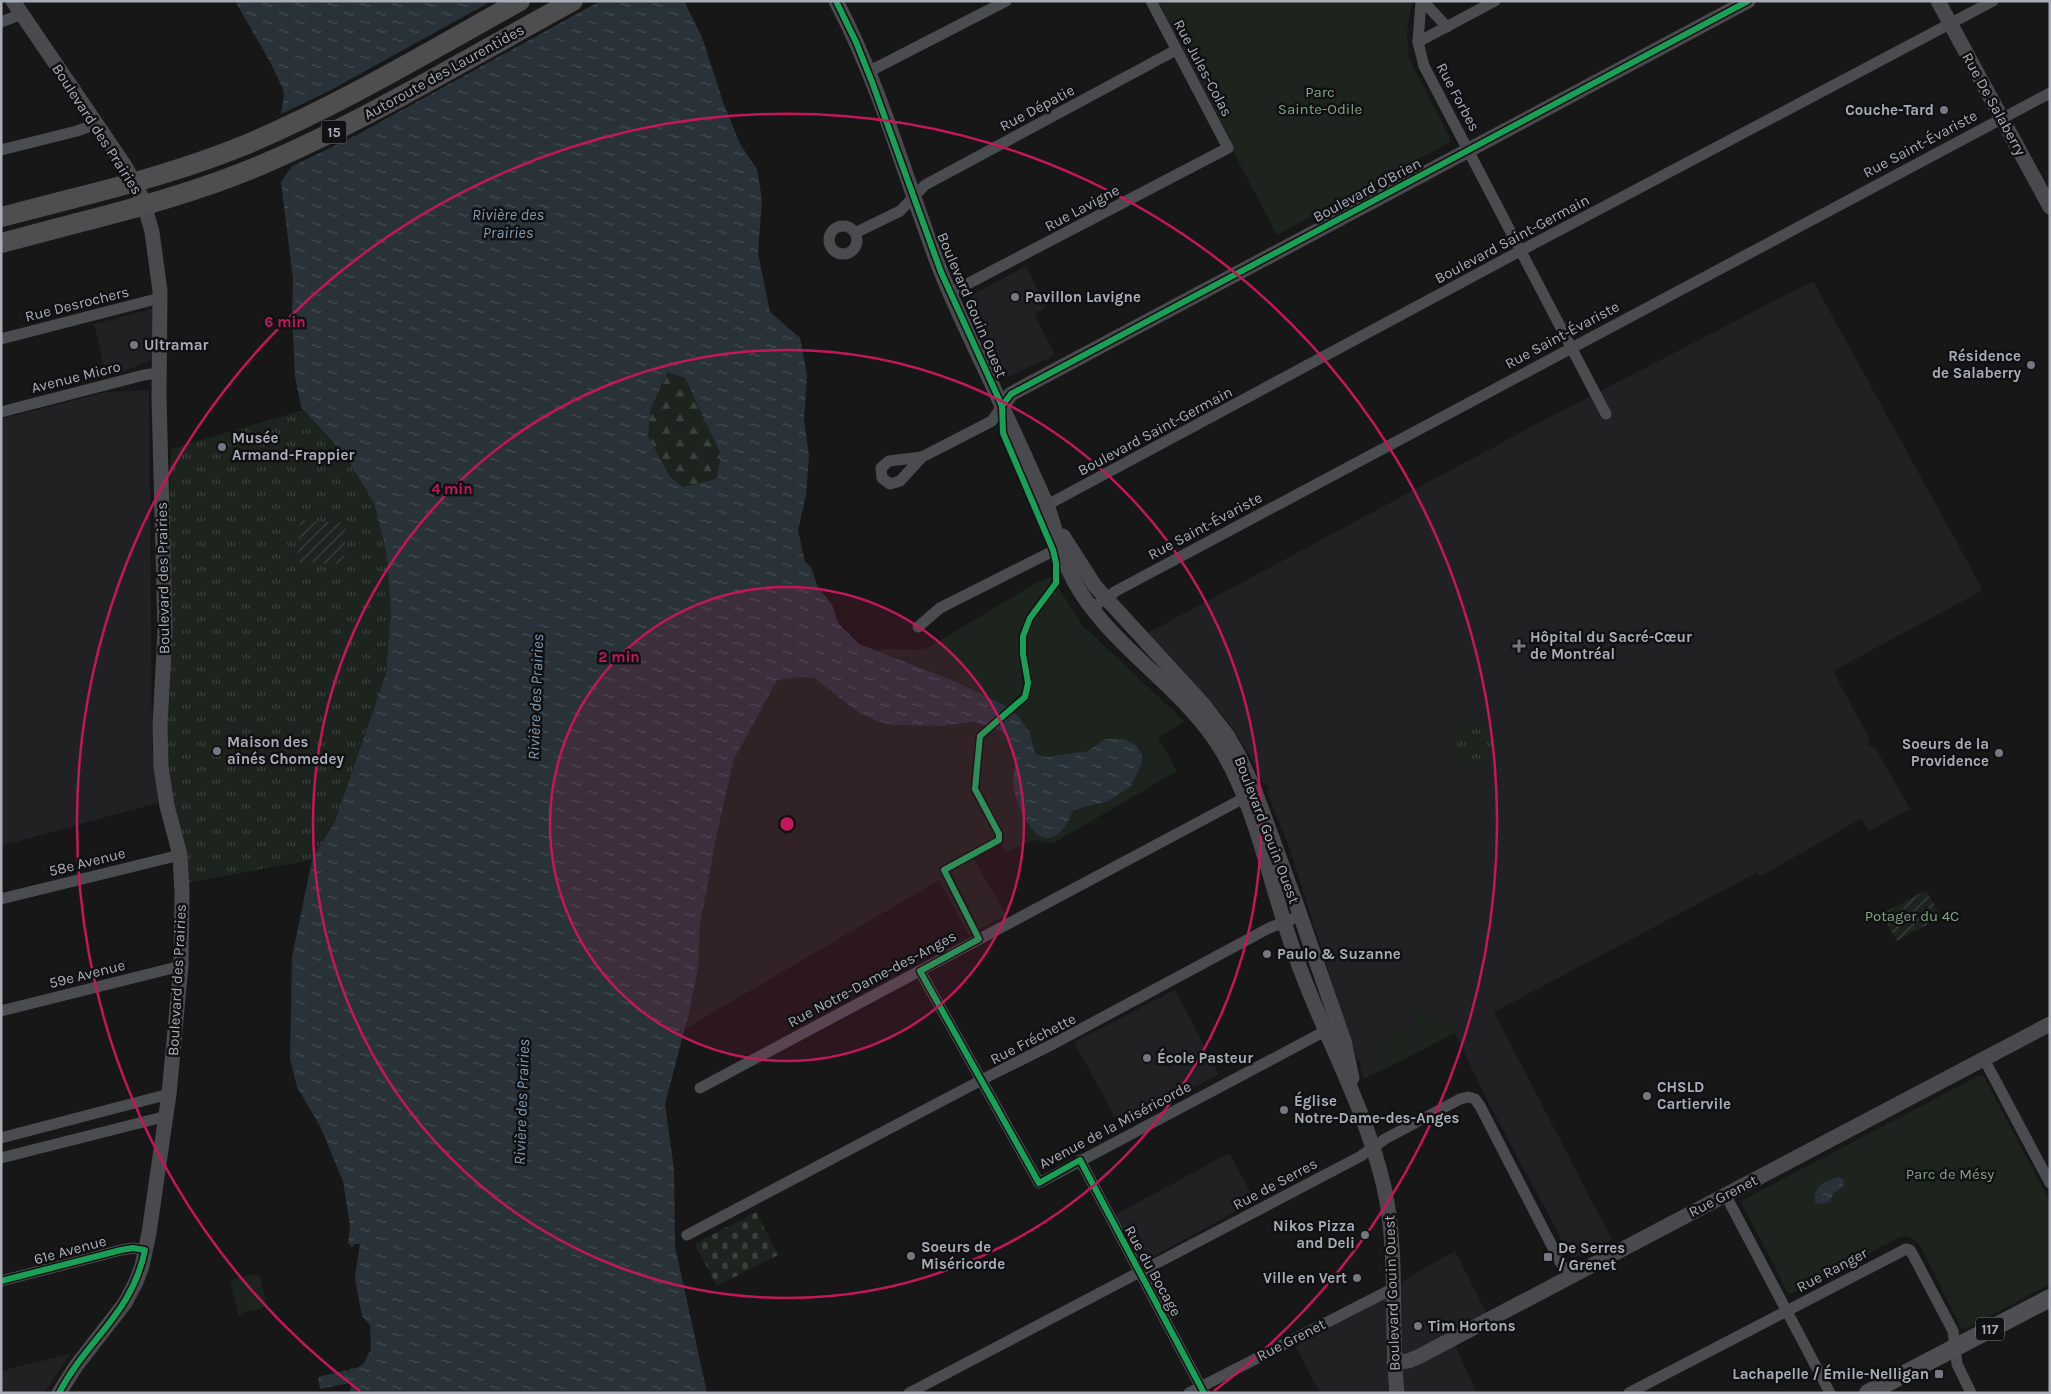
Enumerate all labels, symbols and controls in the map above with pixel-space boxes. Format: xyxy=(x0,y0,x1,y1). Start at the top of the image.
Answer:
street label: Rue Jules-Colas xyxy=(1170,16,1236,120)
street label: Autoroute des Laurentides xyxy=(361,20,527,124)
street label: Rue De Salaberry xyxy=(1958,49,2030,159)
street label: Boulevard des Prairies xyxy=(48,60,146,198)
street label: Rue Forbes xyxy=(1432,60,1484,134)
street label: Rue Dépatie xyxy=(997,81,1077,135)
park label: Parc Sainte-Odile xyxy=(1278,83,1362,118)
place label: Couche-Tard xyxy=(1845,101,1934,119)
marker: Couche-Tard xyxy=(1938,104,1950,116)
street label: Rue Saint-Évariste xyxy=(1860,106,1980,182)
road number: 15 xyxy=(322,120,346,144)
street label: Boulevard O'Brien xyxy=(1310,154,1424,226)
street label: Rue Lavigne xyxy=(1042,181,1122,235)
street label: Boulevard Saint-Germain xyxy=(1432,191,1592,287)
water label: Rivière des Prairies xyxy=(472,205,544,242)
street label: Boulevard Gouin Ouest xyxy=(933,230,1011,381)
street label: Rue Desrochers xyxy=(23,282,131,326)
place label: Pavillon Lavigne xyxy=(1025,288,1141,306)
marker: Pavillon Lavigne xyxy=(1009,291,1021,303)
street label: Rue Saint-Évariste xyxy=(1502,297,1622,373)
text: 6 min xyxy=(264,313,306,331)
place label: Ultramar xyxy=(144,336,209,354)
marker: Ultramar xyxy=(128,339,140,351)
place label: Résidence de Salaberry xyxy=(1932,347,2021,382)
street label: Avenue Micro xyxy=(29,357,123,397)
marker: Résidence de Salaberry xyxy=(2025,359,2037,371)
street label: Boulevard Saint-Germain xyxy=(1075,383,1235,479)
place label: Musée Armand-Frappier xyxy=(232,429,354,464)
marker: Musée Armand-Frappier xyxy=(216,441,228,453)
text: 4 min xyxy=(431,480,473,498)
street label: Rue Saint-Évariste xyxy=(1145,488,1265,564)
street label: Boulevard des Prairies xyxy=(153,502,173,654)
place label: Hôpital du Sacré-Cœur de Montréal xyxy=(1530,628,1692,663)
water label: Rivière des Prairies xyxy=(524,633,547,760)
marker: Hôpital du Sacré-Cœur de Montréal xyxy=(1512,639,1526,653)
text: 2 min xyxy=(598,648,640,666)
place label: Maison des aînés Chomedey xyxy=(227,733,344,768)
place label: Soeurs de la Providence xyxy=(1902,735,1989,770)
marker: Maison des aînés Chomedey xyxy=(211,745,223,757)
marker: Soeurs de la Providence xyxy=(1993,747,2005,759)
street label: Boulevard Gouin Ouest xyxy=(1231,754,1304,906)
centre of rings xyxy=(778,815,796,833)
street label: 58e Avenue xyxy=(47,844,127,880)
street label: Boulevard des Prairies xyxy=(164,904,190,1056)
park label: Potager du 4C xyxy=(1865,907,1959,925)
street label: Rue Notre-Dame-des-Anges xyxy=(785,927,959,1031)
place label: Paulo & Suzanne xyxy=(1277,945,1401,963)
marker: Paulo & Suzanne xyxy=(1261,948,1273,960)
street label: 59e Avenue xyxy=(47,956,127,992)
street label: Rue Fréchette xyxy=(987,1010,1079,1068)
water label: Rivière des Prairies xyxy=(510,1038,533,1165)
place label: École Pasteur xyxy=(1157,1048,1253,1067)
marker: École Pasteur xyxy=(1141,1052,1153,1064)
street label: Avenue de la Miséricorde xyxy=(1036,1077,1194,1173)
place label: CHSLD Cartiervile xyxy=(1657,1078,1731,1113)
marker: CHSLD Cartiervile xyxy=(1641,1090,1653,1102)
place label: Église Notre-Dame-des-Anges xyxy=(1294,1091,1460,1127)
marker: Église Notre-Dame-des-Anges xyxy=(1278,1104,1290,1116)
street label: Rue de Serres xyxy=(1230,1154,1320,1214)
park label: Parc de Mésy xyxy=(1906,1165,1994,1183)
street label: Rue Grenet xyxy=(1686,1171,1761,1221)
street label: Boulevard Gouin Ouest xyxy=(1380,1214,1404,1371)
place label: Nikos Pizza and Deli xyxy=(1273,1217,1355,1252)
street label: Rue du Bocage xyxy=(1121,1223,1185,1319)
marker: Nikos Pizza and Deli xyxy=(1359,1229,1371,1241)
street label: 61e Avenue xyxy=(32,1232,108,1268)
place label: Soeurs de Miséricorde xyxy=(921,1238,1005,1273)
place label: De Serres / Grenet xyxy=(1558,1239,1625,1274)
street label: Rue Ranger xyxy=(1794,1244,1871,1296)
marker: Soeurs de Miséricorde xyxy=(905,1250,917,1262)
marker: De Serres / Grenet xyxy=(1542,1251,1554,1263)
place label: Ville en Vert xyxy=(1263,1269,1347,1287)
marker: Ville en Vert xyxy=(1351,1272,1363,1284)
street label: Rue Grenet xyxy=(1254,1315,1329,1365)
place label: Tim Hortons xyxy=(1428,1317,1516,1335)
road number: 117 xyxy=(1976,1318,2004,1340)
marker: Tim Hortons xyxy=(1412,1320,1424,1332)
place label: Lachapelle / Émile-Nelligan xyxy=(1732,1364,1929,1383)
marker: Lachapelle / Émile-Nelligan xyxy=(1933,1368,1945,1380)

